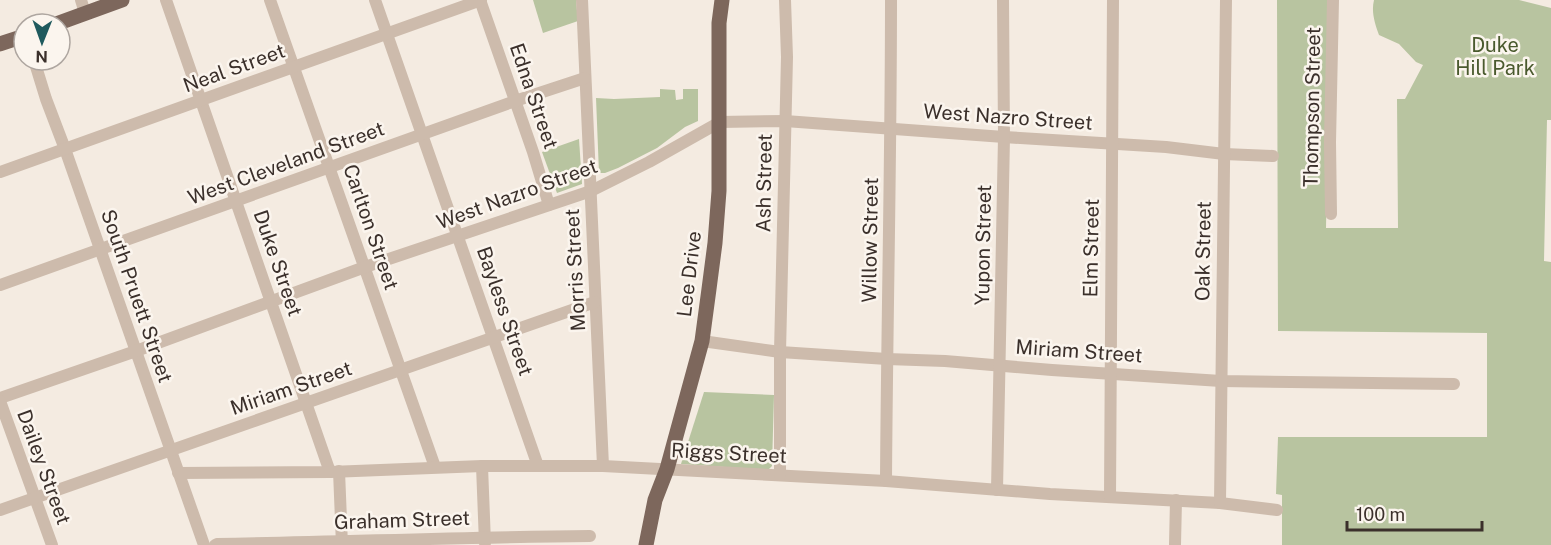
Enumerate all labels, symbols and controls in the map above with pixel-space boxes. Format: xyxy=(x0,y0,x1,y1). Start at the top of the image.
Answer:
north arrow xyxy=(12,12,72,72)
street label: Thompson Street xyxy=(1299,27,1325,187)
park label: Duke Hill Park xyxy=(1455,33,1535,80)
street label: Neal Street xyxy=(180,39,288,97)
street label: Edna Street xyxy=(505,40,563,152)
text: N xyxy=(35,47,48,66)
street label: West Nazro Street xyxy=(923,99,1093,135)
street label: West Cleveland Street xyxy=(184,116,388,210)
street label: Ash Street xyxy=(751,133,777,233)
street label: West Nazro Street xyxy=(433,154,601,234)
street label: Carlton Street xyxy=(338,161,404,293)
street label: Willow Street xyxy=(857,177,883,303)
street label: Yupon Street xyxy=(970,184,996,306)
street label: Elm Street xyxy=(1078,198,1104,298)
street label: Oak Street xyxy=(1190,201,1216,301)
street label: South Pruett Street xyxy=(96,206,178,386)
street label: Duke Street xyxy=(249,207,307,319)
street label: Morris Street xyxy=(560,208,590,332)
street label: Lee Drive xyxy=(672,230,706,318)
street label: Bayless Street xyxy=(472,243,538,379)
street label: Miriam Street xyxy=(1015,335,1143,367)
street label: Miriam Street xyxy=(227,356,355,420)
street label: Dailey Street xyxy=(12,406,76,528)
street label: Riggs Street xyxy=(670,438,788,468)
scale bar xyxy=(1347,494,1482,532)
text: 100 m xyxy=(1356,504,1405,525)
street label: Graham Street xyxy=(333,506,471,534)

